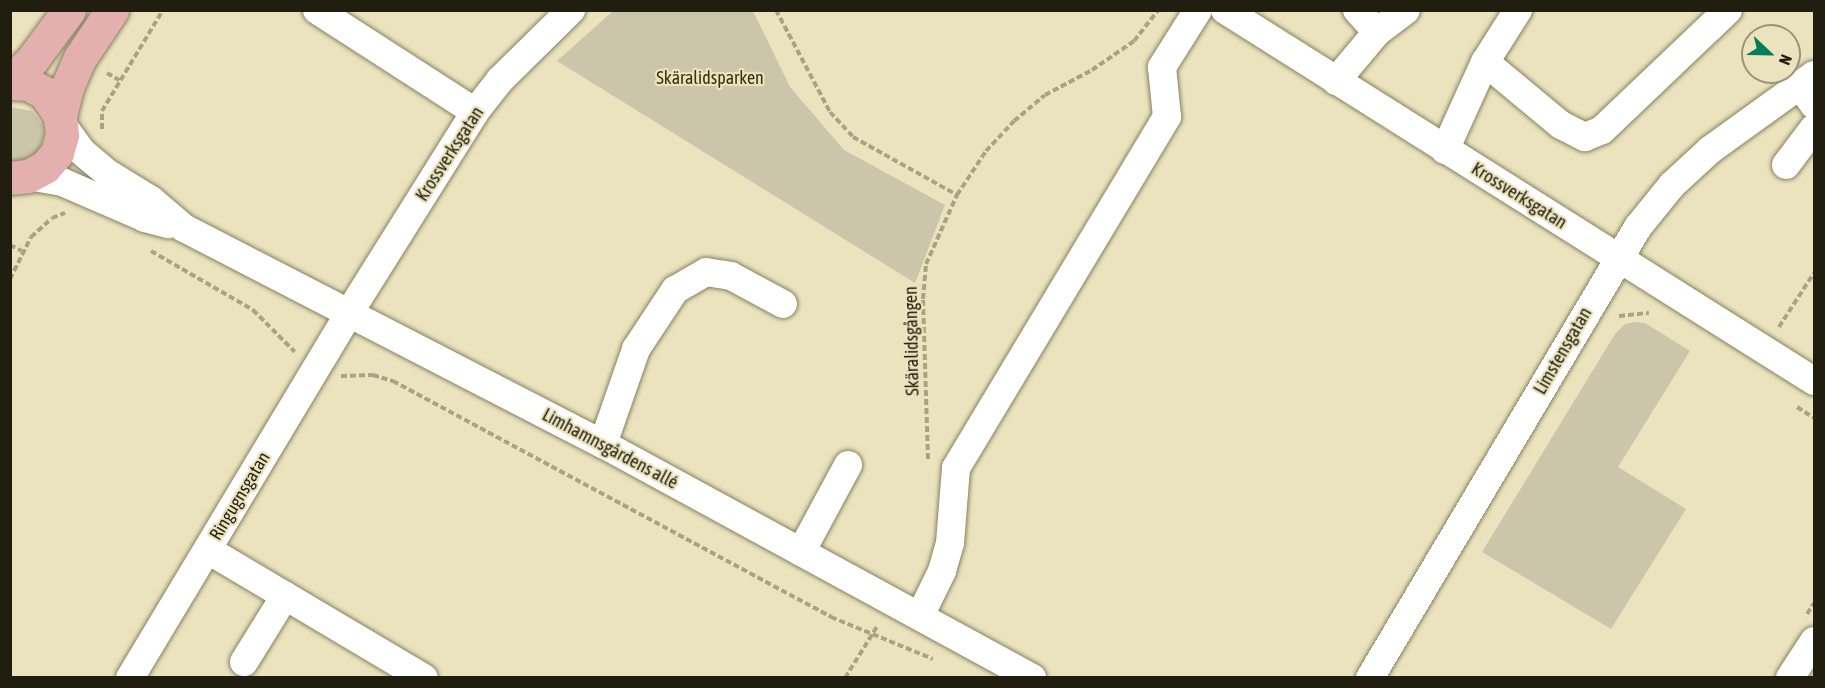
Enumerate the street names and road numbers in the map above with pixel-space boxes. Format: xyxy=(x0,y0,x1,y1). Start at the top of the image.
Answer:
street label: Krossverksgatan xyxy=(411,103,489,205)
street label: Krossverksgatan xyxy=(1467,158,1571,234)
street label: Skäralidsgången xyxy=(900,286,924,396)
street label: Limstensgatan xyxy=(1529,304,1597,398)
street label: Limhamnsgårdens allé xyxy=(539,404,681,494)
street label: Ringugnsgatan xyxy=(205,448,275,544)

